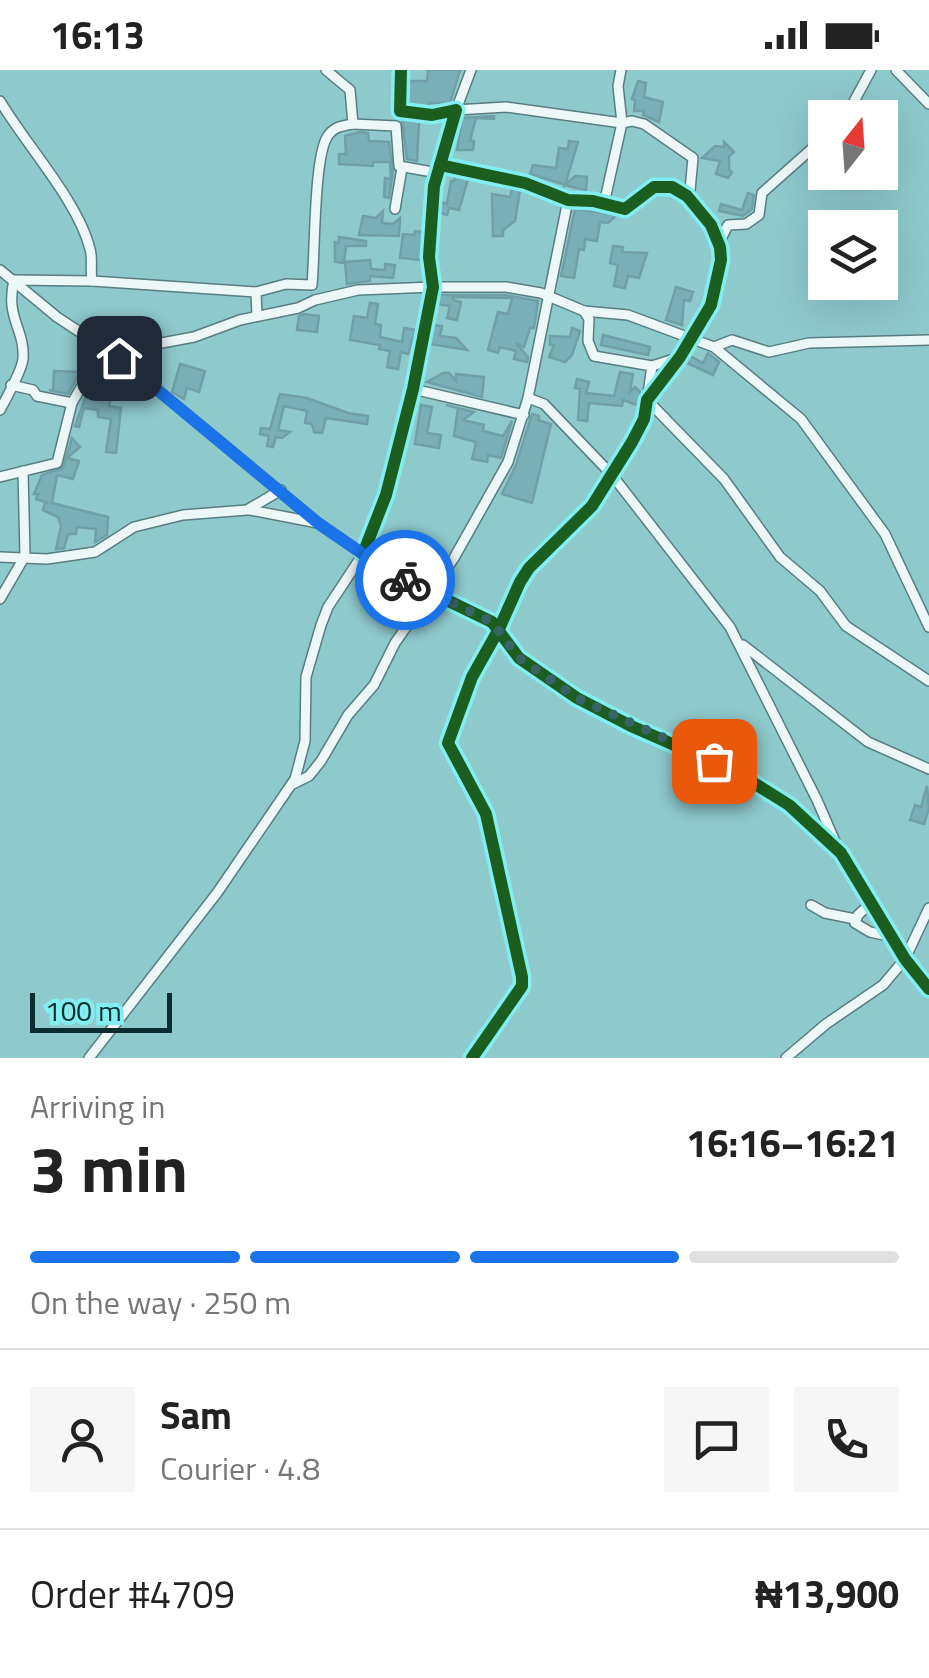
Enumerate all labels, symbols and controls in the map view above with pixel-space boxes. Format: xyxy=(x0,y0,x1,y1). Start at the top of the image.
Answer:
text: 16:13 xyxy=(50,6,145,64)
north arrow xyxy=(808,100,898,190)
map controls xyxy=(808,100,898,300)
button: layers xyxy=(808,210,898,300)
pin xyxy=(77,316,162,401)
icon: home xyxy=(92,331,147,386)
courier xyxy=(355,530,455,630)
icon: bike xyxy=(378,553,433,608)
pin xyxy=(672,719,757,804)
icon: bag xyxy=(687,734,742,789)
scale bar xyxy=(30,988,172,1033)
text: 100 m xyxy=(45,989,122,1032)
text: Arriving in xyxy=(30,1082,166,1130)
text: 16:16–16:21 xyxy=(686,1114,899,1172)
text: 3 min xyxy=(30,1118,188,1217)
text: On the way · 250 m xyxy=(30,1278,291,1326)
text: Sam xyxy=(160,1386,232,1444)
button: person xyxy=(30,1387,135,1492)
button: chat xyxy=(664,1387,769,1492)
button: phone xyxy=(794,1387,899,1492)
text: Courier · 4.8 xyxy=(160,1444,320,1492)
text: Order #4709 xyxy=(30,1565,235,1623)
text: ₦13,900 xyxy=(755,1565,899,1623)

